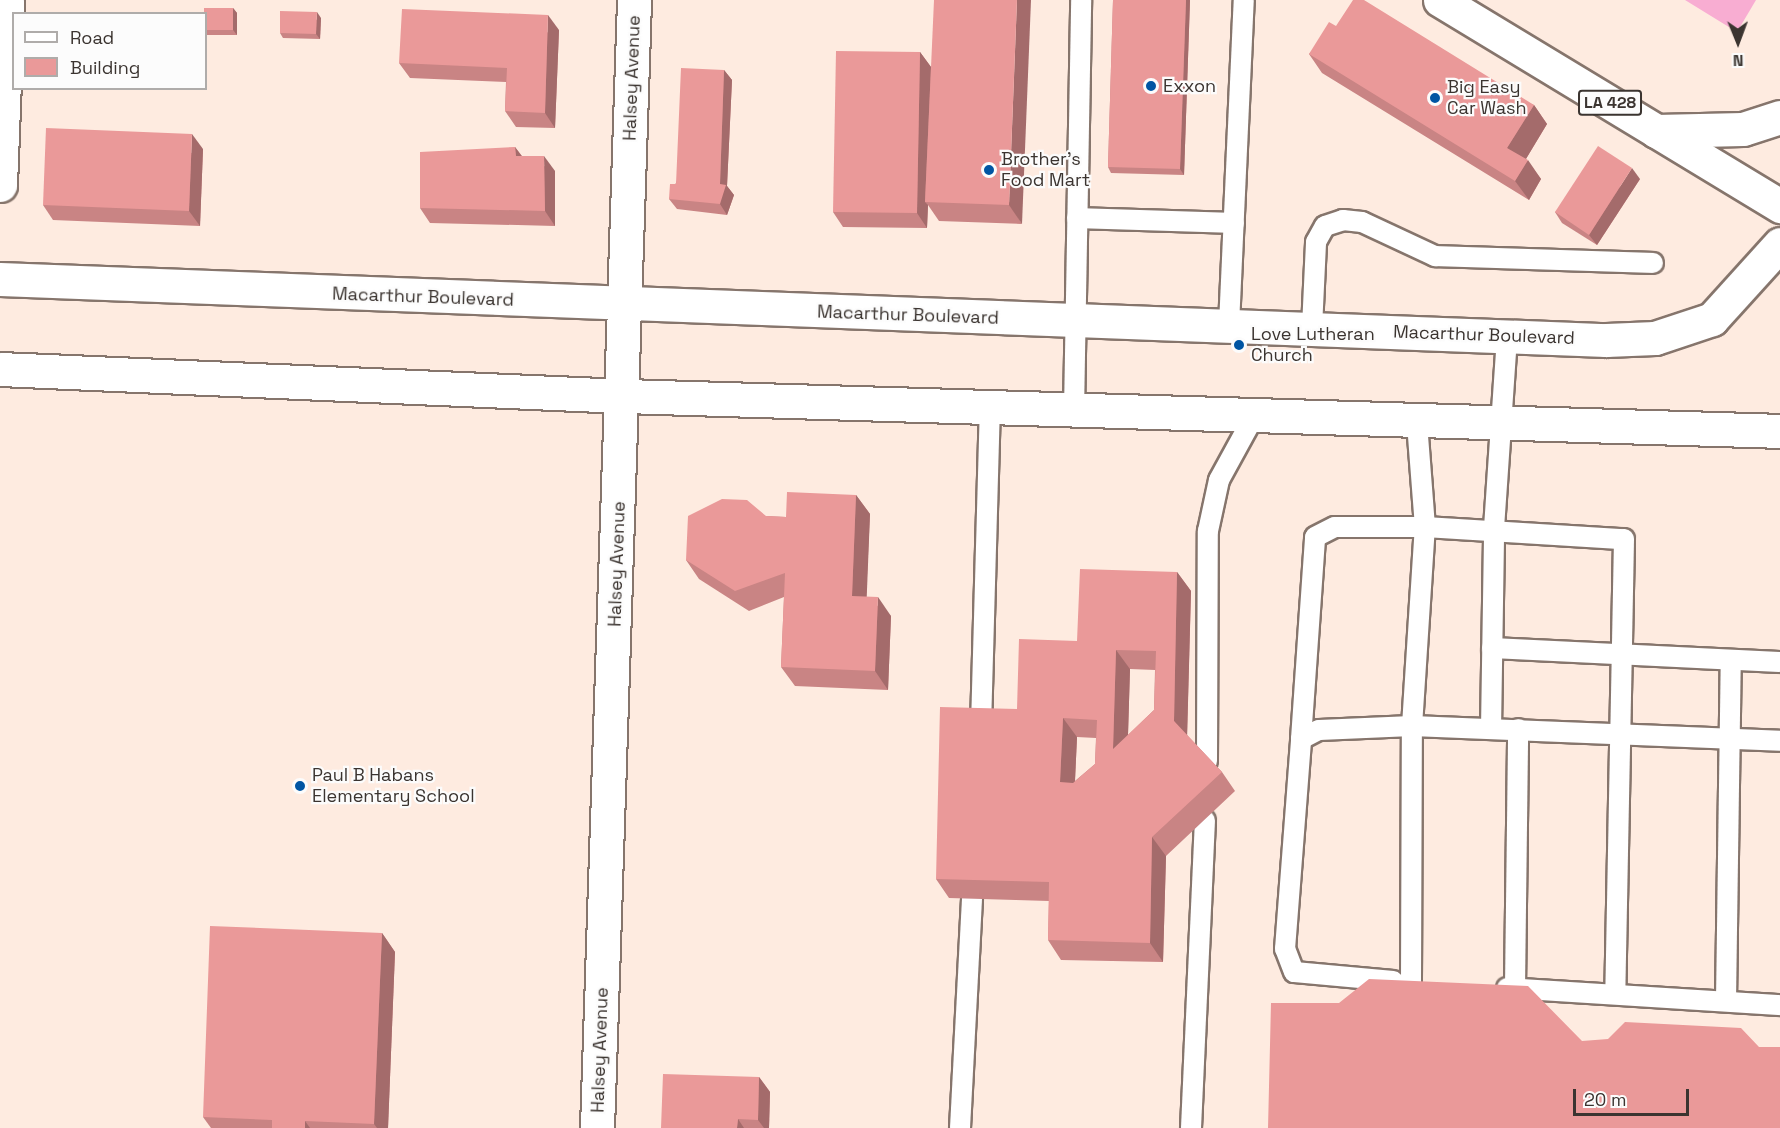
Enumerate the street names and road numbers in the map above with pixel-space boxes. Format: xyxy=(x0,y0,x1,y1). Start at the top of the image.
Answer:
street label: Halsey Avenue xyxy=(619,15,645,141)
road number: LA 428 xyxy=(1577,90,1643,116)
street label: Macarthur Boulevard xyxy=(332,283,514,311)
street label: Macarthur Boulevard xyxy=(817,301,999,329)
street label: Macarthur Boulevard xyxy=(1393,321,1575,349)
street label: Halsey Avenue xyxy=(604,501,630,627)
street label: Halsey Avenue xyxy=(587,987,613,1113)

